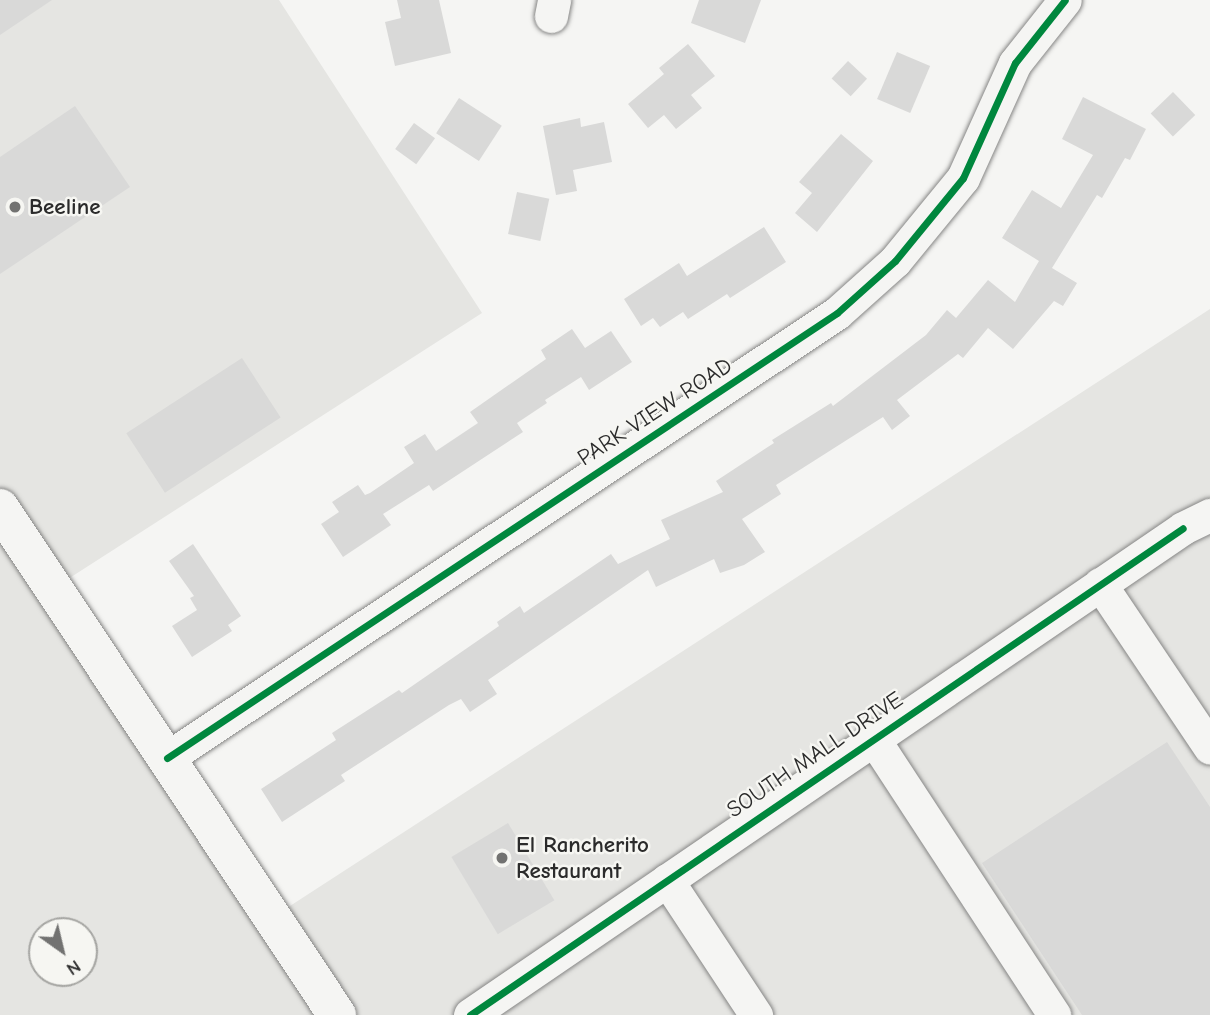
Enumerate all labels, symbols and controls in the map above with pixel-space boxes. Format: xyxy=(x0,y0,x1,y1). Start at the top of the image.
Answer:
place label: Beeline xyxy=(29,193,100,221)
marker: Beeline xyxy=(7,199,23,215)
street label: PARK VIEW ROAD xyxy=(573,352,737,472)
street label: SOUTH MALL DRIVE xyxy=(722,686,908,824)
place label: El Rancherito Restaurant xyxy=(516,831,649,885)
marker: El Rancherito Restaurant xyxy=(494,850,510,866)
north arrow xyxy=(28,917,98,987)
text: N xyxy=(62,955,85,980)

